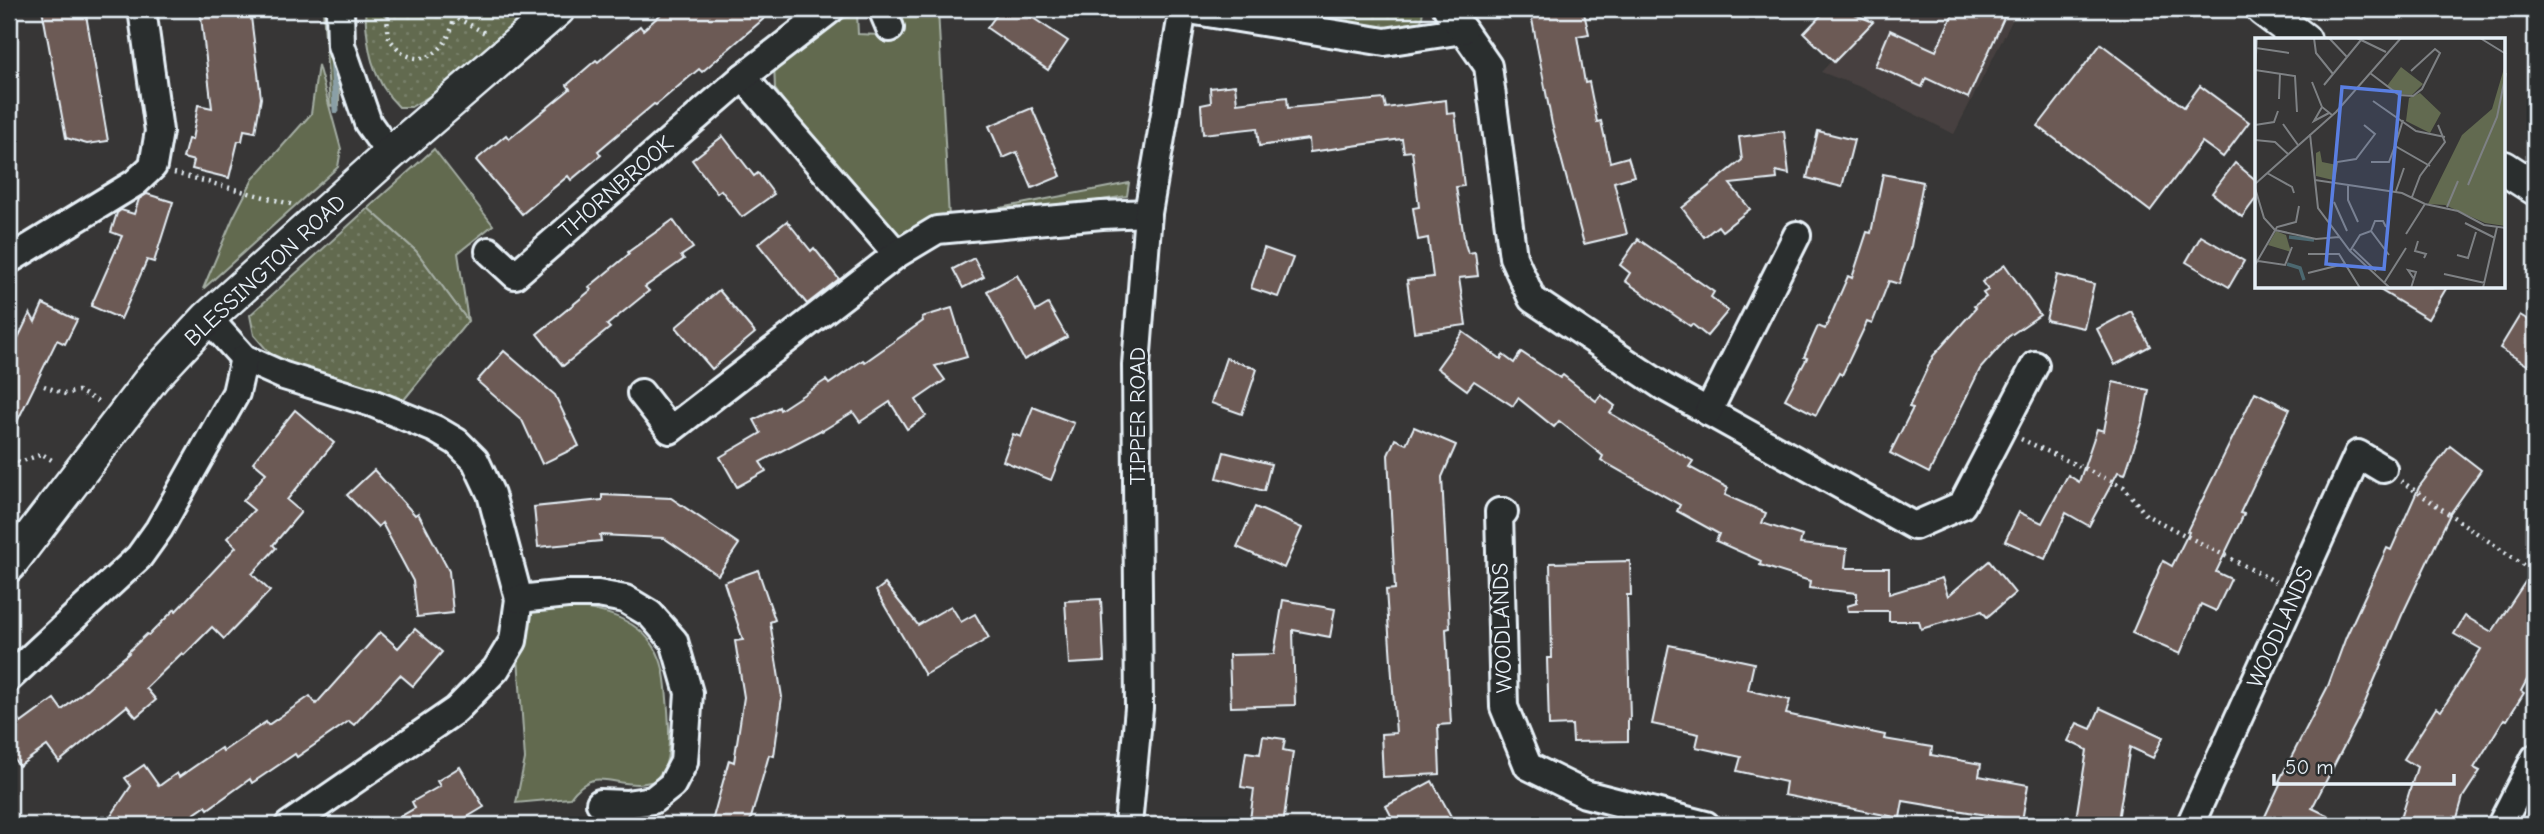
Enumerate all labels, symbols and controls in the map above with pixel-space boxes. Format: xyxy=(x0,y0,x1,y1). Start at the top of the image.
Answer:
inset map xyxy=(2255,38,2506,289)
street label: THORNBROOK xyxy=(553,130,679,244)
street label: BLESSINGTON ROAD xyxy=(179,188,351,352)
street label: TIPPER ROAD xyxy=(1124,347,1151,485)
street label: WOODLANDS xyxy=(1486,562,1518,694)
street label: WOODLANDS xyxy=(2241,562,2319,692)
scale bar xyxy=(2274,743,2455,787)
text: 50 m xyxy=(2285,755,2334,779)

